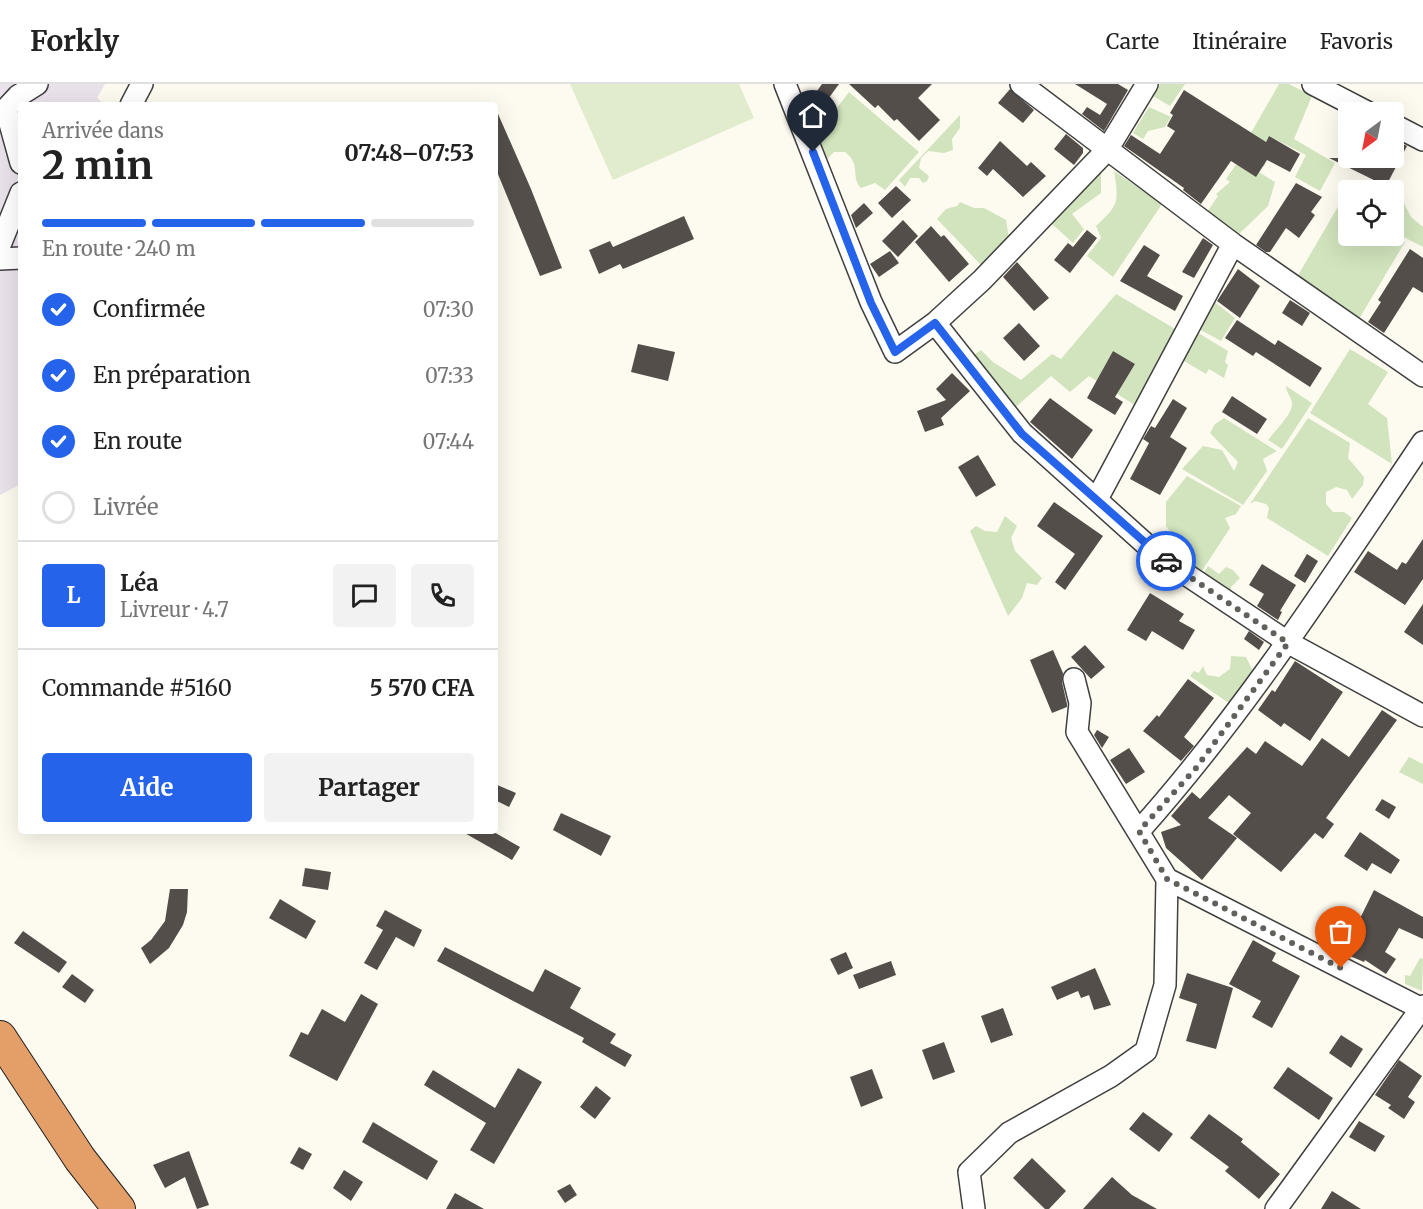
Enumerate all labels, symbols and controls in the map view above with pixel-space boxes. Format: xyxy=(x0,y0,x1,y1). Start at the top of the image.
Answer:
text: Forkly xyxy=(30,23,119,59)
text: Carte xyxy=(1106,28,1159,55)
text: Itinéraire xyxy=(1192,28,1287,55)
text: Favoris xyxy=(1320,28,1393,55)
pin xyxy=(787,90,838,152)
icon: home xyxy=(796,99,829,132)
north arrow xyxy=(1338,102,1404,168)
map controls xyxy=(1338,102,1404,246)
text: Arrivée dans xyxy=(42,118,164,143)
text: 07:48–07:53 xyxy=(344,139,474,167)
text: 2 min xyxy=(42,141,153,190)
button: locate xyxy=(1338,180,1404,246)
text: En route · 240 m xyxy=(42,236,196,261)
icon: check xyxy=(42,293,75,326)
text: Confirmée xyxy=(93,295,205,323)
text: 07:30 xyxy=(423,297,474,322)
icon: check xyxy=(42,359,75,392)
text: En préparation xyxy=(93,361,251,389)
text: 07:33 xyxy=(425,363,474,388)
icon: check xyxy=(42,425,75,458)
text: En route xyxy=(93,427,182,455)
text: 07:44 xyxy=(423,429,474,454)
text: Livrée xyxy=(93,493,159,521)
courier xyxy=(1136,531,1196,591)
icon: car xyxy=(1150,545,1183,578)
button: chat xyxy=(333,564,396,627)
button: phone xyxy=(411,564,474,627)
text: Léa xyxy=(120,569,158,597)
text: L xyxy=(67,581,81,609)
text: Livreur · 4.7 xyxy=(120,597,229,622)
text: Commande #5160 xyxy=(42,674,232,702)
text: 5 570 CFA xyxy=(370,674,474,702)
button: Aide xyxy=(42,753,252,822)
button: Partager xyxy=(264,753,474,822)
pin xyxy=(1315,906,1366,968)
icon: bag xyxy=(1324,915,1357,948)

